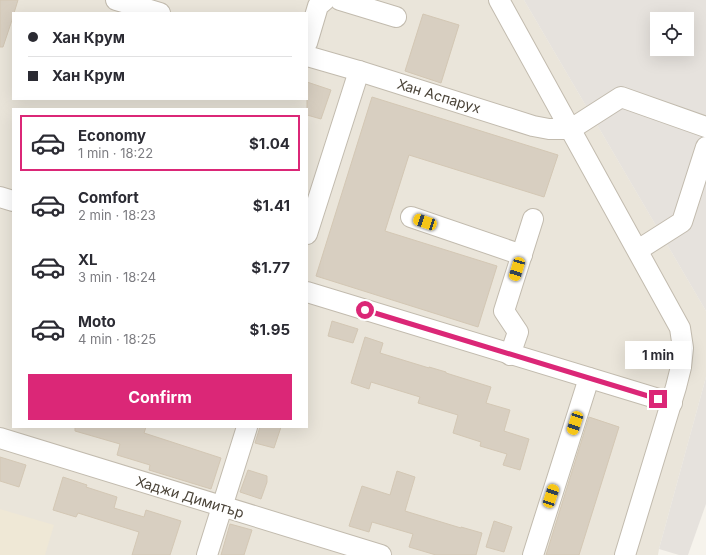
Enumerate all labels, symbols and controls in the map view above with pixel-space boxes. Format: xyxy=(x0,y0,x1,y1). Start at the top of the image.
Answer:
map controls xyxy=(650,12,694,56)
button: locate xyxy=(650,12,694,56)
text: Хан Крум xyxy=(52,28,125,47)
text: Хан Крум xyxy=(52,66,125,85)
street label: Хан Аспарух xyxy=(395,75,483,116)
icon: car xyxy=(30,125,66,161)
text: Economy xyxy=(78,126,146,145)
text: $1.04 xyxy=(249,134,290,153)
text: 1 min · 18:22 xyxy=(78,145,153,161)
icon: car xyxy=(30,187,66,223)
text: Comfort xyxy=(78,188,139,207)
text: $1.41 xyxy=(253,196,290,215)
text: 2 min · 18:23 xyxy=(78,207,156,223)
car xyxy=(412,212,438,232)
icon: car xyxy=(30,249,66,285)
text: XL xyxy=(78,250,98,269)
car xyxy=(508,256,526,282)
text: $1.77 xyxy=(251,258,290,277)
text: 3 min · 18:24 xyxy=(78,269,156,285)
route start xyxy=(356,301,374,319)
icon: car xyxy=(30,311,66,347)
text: Moto xyxy=(78,312,116,331)
text: $1.95 xyxy=(250,320,290,339)
text: 4 min · 18:25 xyxy=(78,331,156,347)
callout: 1 min xyxy=(625,341,691,369)
text: 1 min xyxy=(642,347,674,363)
button: Confirm xyxy=(28,374,292,420)
route end xyxy=(649,390,667,408)
car xyxy=(566,410,584,436)
street label: Хаджи Димитър xyxy=(134,472,246,521)
car xyxy=(542,483,560,509)

